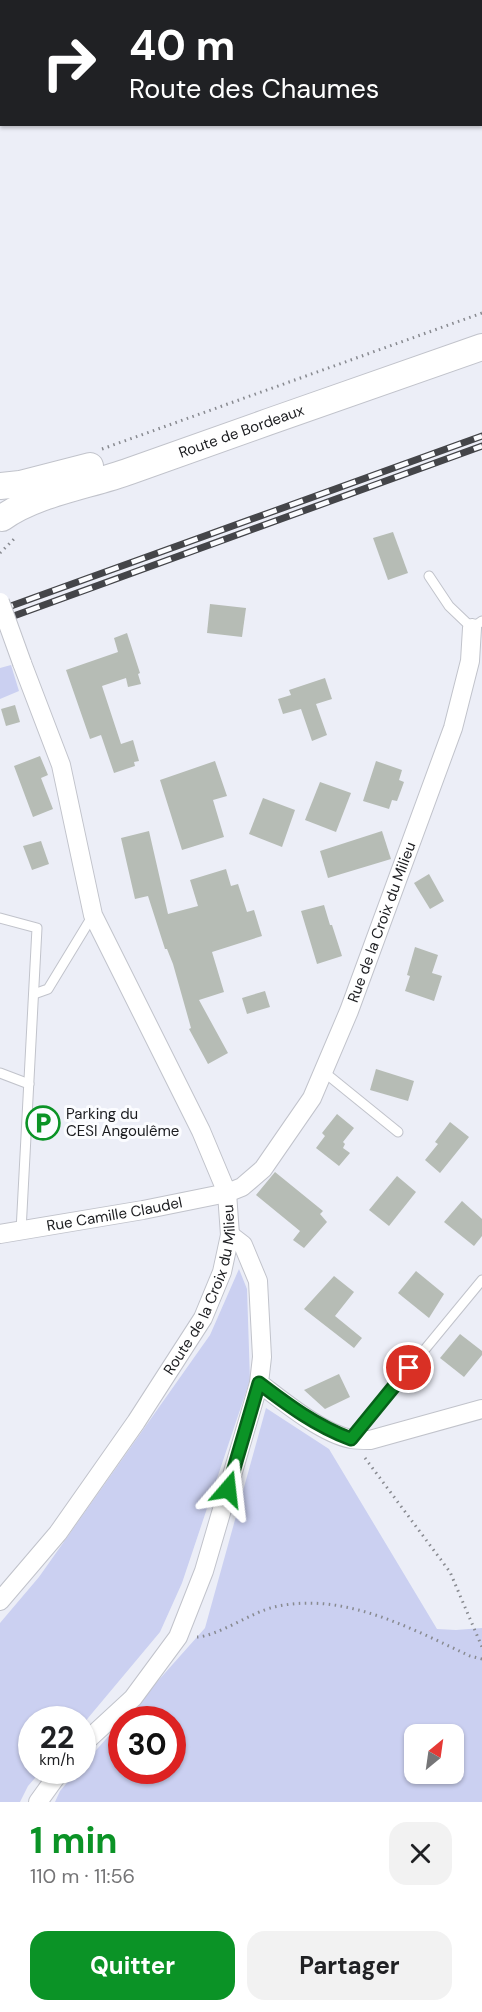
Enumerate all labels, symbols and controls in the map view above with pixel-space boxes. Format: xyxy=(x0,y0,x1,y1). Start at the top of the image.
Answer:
text: 40 m xyxy=(129,18,235,73)
icon: right xyxy=(30,24,108,102)
text: Route des Chaumes xyxy=(129,71,379,106)
street label: Route de Bordeaux xyxy=(176,400,307,463)
street label: Rue de la Croix du Milieu xyxy=(343,839,420,1005)
place label: Parking du CESI Angoulême xyxy=(66,1104,179,1141)
parking icon: Parking du CESI Angoulême xyxy=(25,1105,61,1141)
street label: Rue Camille Claudel xyxy=(45,1192,184,1236)
street label: Route de la Croix du Milieu xyxy=(159,1204,240,1379)
pin xyxy=(383,1342,434,1393)
icon: arrive xyxy=(392,1351,425,1384)
position arrow xyxy=(196,1457,260,1521)
speed limit sign: 30 xyxy=(108,1706,186,1784)
text: 22 xyxy=(40,1718,74,1757)
north arrow xyxy=(404,1724,464,1784)
map controls xyxy=(404,1724,464,1784)
text: km/h xyxy=(39,1750,75,1770)
text: 1 min xyxy=(30,1817,118,1864)
button: close xyxy=(389,1822,452,1885)
text: 110 m · 11:56 xyxy=(30,1863,135,1889)
button: Quitter xyxy=(30,1931,235,2000)
button: Partager xyxy=(247,1931,452,2000)

